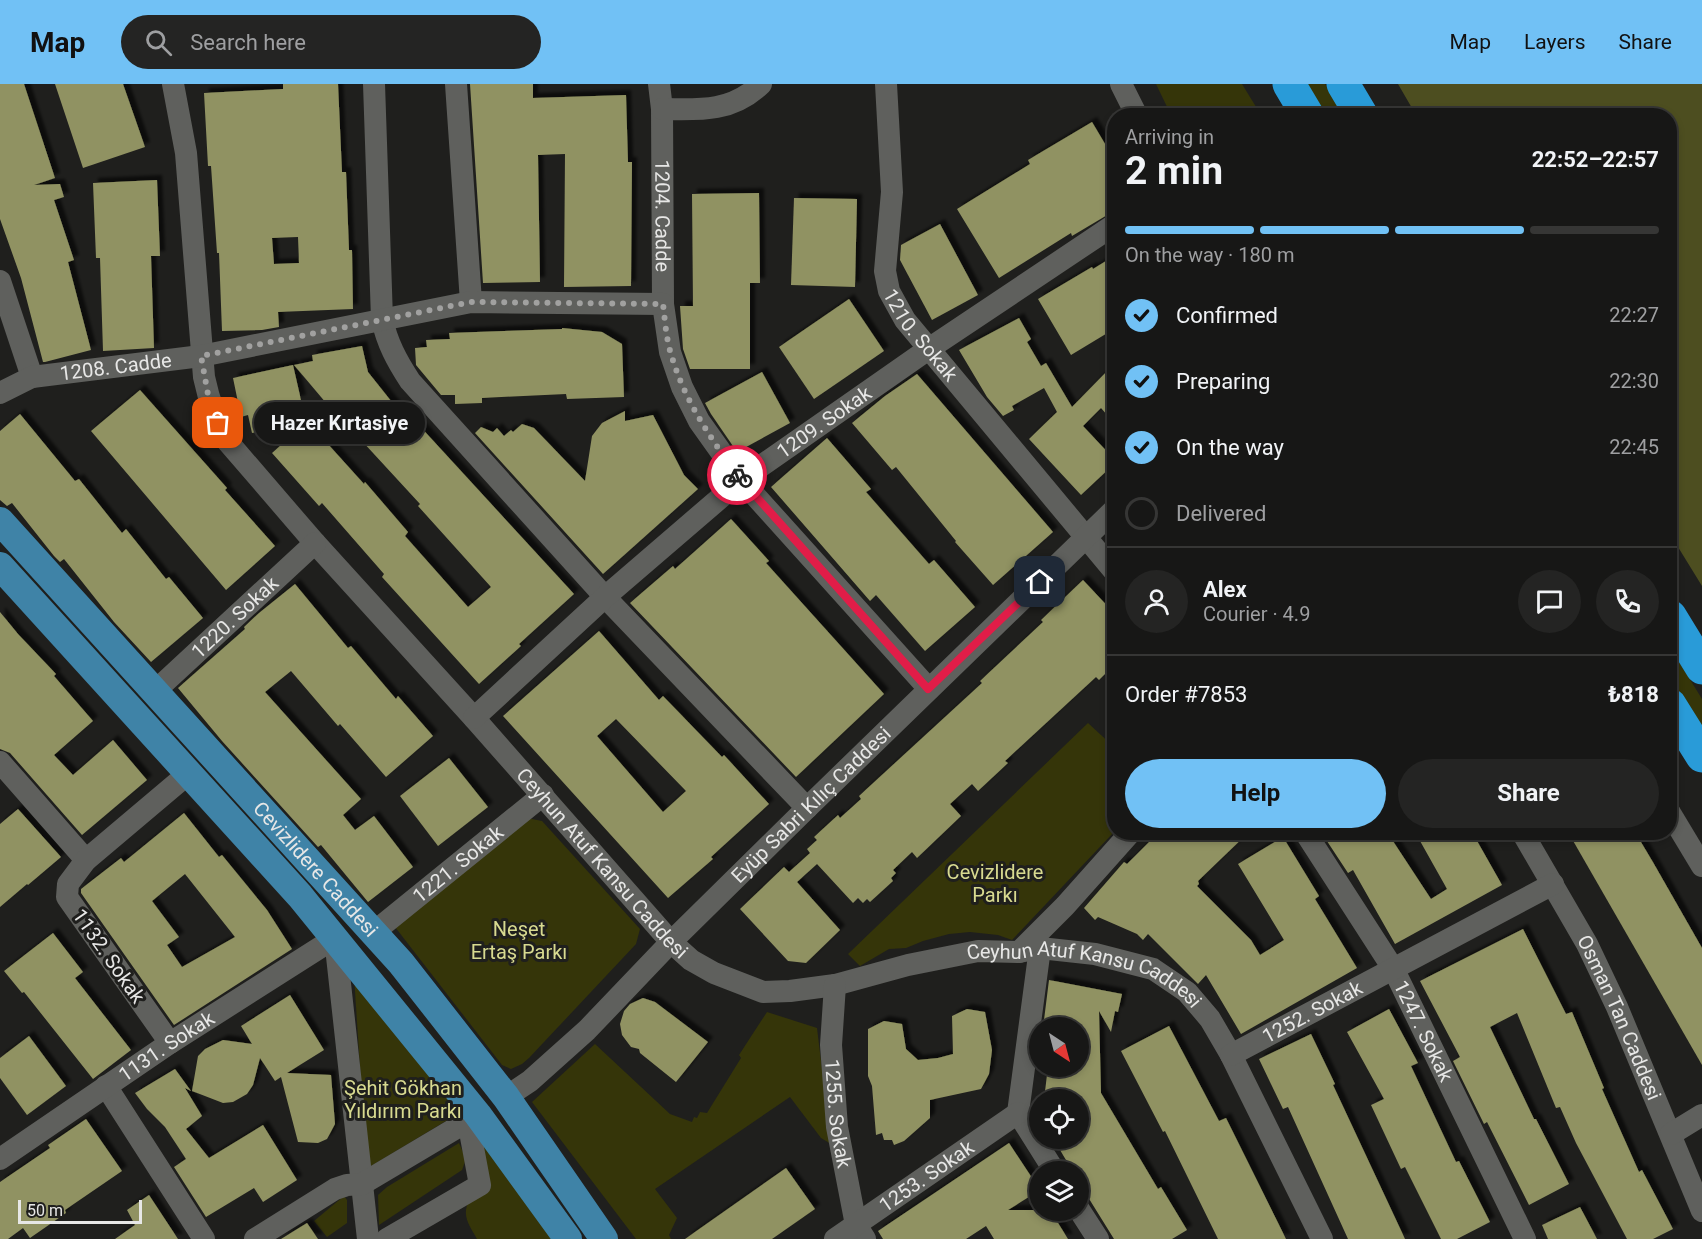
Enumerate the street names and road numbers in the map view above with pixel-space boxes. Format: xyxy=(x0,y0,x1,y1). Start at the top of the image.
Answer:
street label: 1204. Cadde xyxy=(650,160,675,272)
street label: 1210. Sokak xyxy=(878,285,963,387)
street label: 1208. Cadde xyxy=(58,348,173,385)
street label: 1209. Sokak xyxy=(772,380,877,463)
street label: 1220. Sokak xyxy=(186,571,284,663)
street label: Eyüp Sabri Kılıç Caddesi xyxy=(726,721,896,888)
street label: Ceyhun Atuf Kansu Caddesi xyxy=(512,763,693,963)
street label: Cevizlidere Caddesi xyxy=(248,797,383,942)
street label: 1221. Sokak xyxy=(408,820,509,908)
street label: 1132. Sokak xyxy=(68,904,151,1008)
street label: Osman Tan Caddesi xyxy=(1572,931,1666,1104)
street label: Ceyhun Atuf Kansu Caddesi xyxy=(965,936,1207,1012)
street label: 1252. Sokak xyxy=(1258,975,1367,1048)
street label: 1247. Sokak xyxy=(1389,976,1459,1086)
street label: 1131. Sokak xyxy=(114,1006,219,1087)
street label: 1255. Sokak xyxy=(820,1058,857,1171)
street label: 1253. Sokak xyxy=(874,1135,979,1217)

